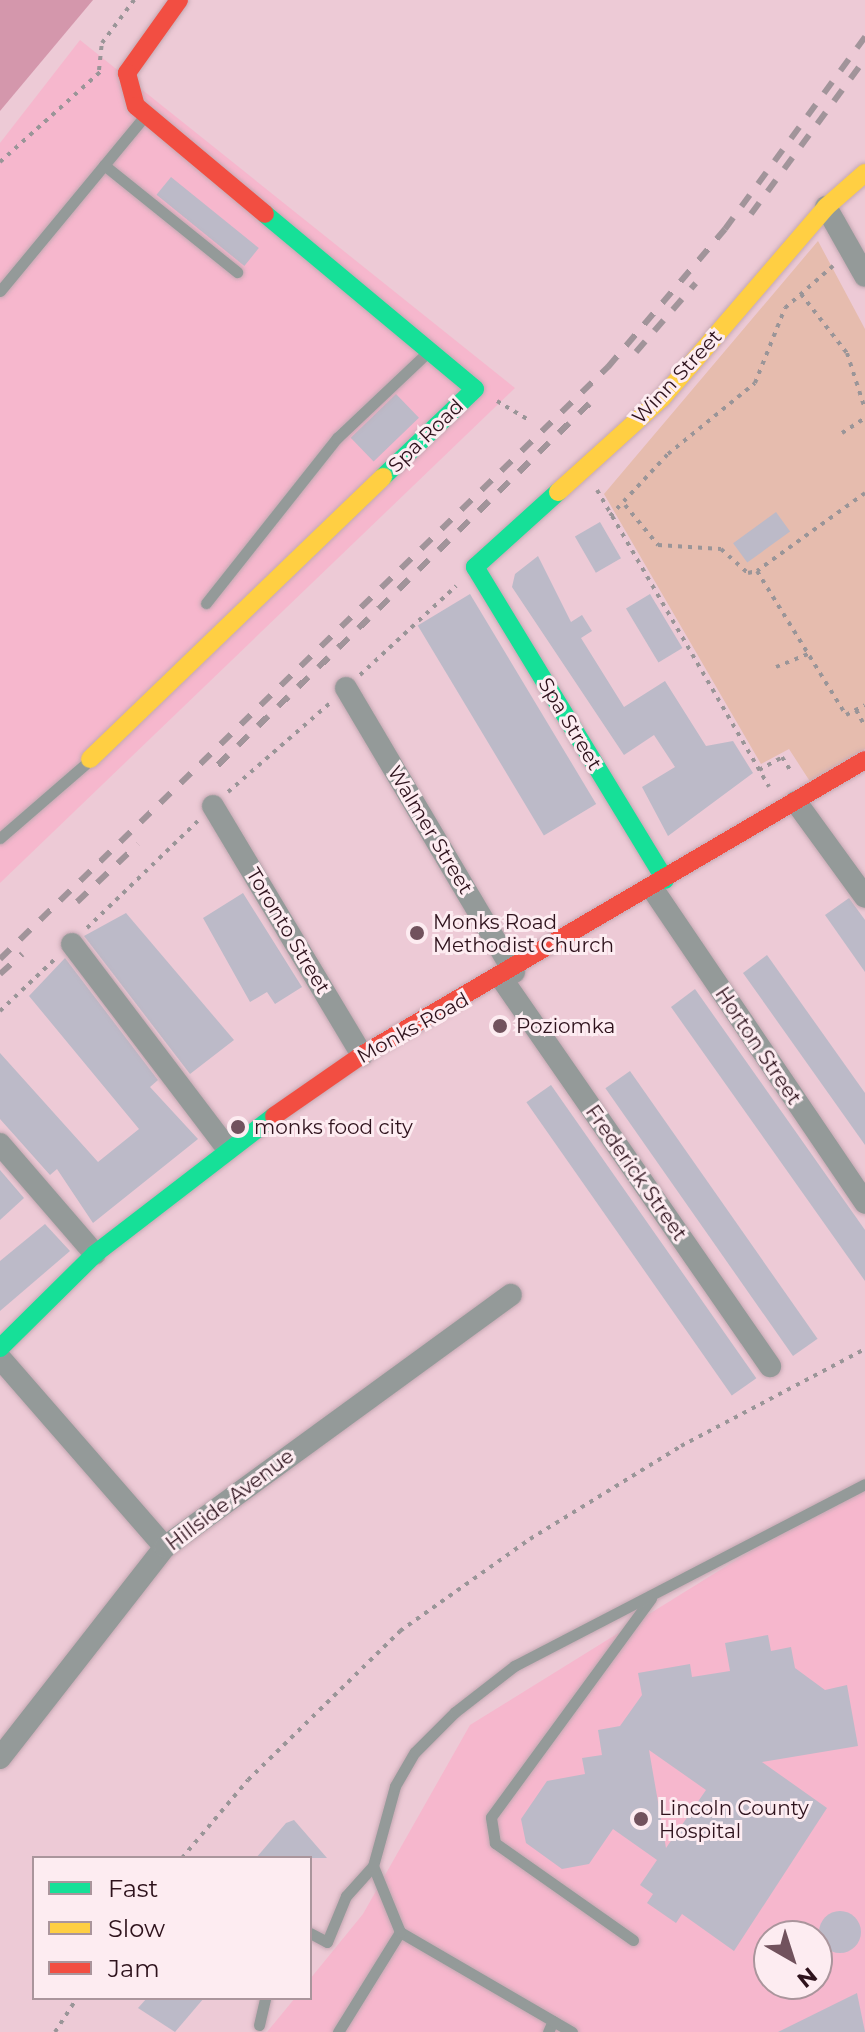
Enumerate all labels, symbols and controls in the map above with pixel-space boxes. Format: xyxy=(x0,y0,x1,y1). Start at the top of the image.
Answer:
street label: Winn Street xyxy=(627,325,727,429)
street label: Spa Road xyxy=(383,394,469,478)
street label: Spa Street xyxy=(533,674,607,774)
street label: Walmer Street xyxy=(382,762,478,898)
street label: Toronto Street xyxy=(241,864,335,998)
place label: Monks Road Methodist Church xyxy=(433,910,614,957)
marker: Monks Road Methodist Church xyxy=(408,924,426,942)
street label: Horton Street xyxy=(710,983,806,1109)
street label: Monks Road xyxy=(353,987,473,1069)
place label: Poziomka xyxy=(516,1014,615,1038)
marker: Poziomka xyxy=(491,1017,509,1035)
street label: Frederick Street xyxy=(580,1101,692,1245)
place label: monks food city xyxy=(254,1115,413,1139)
marker: monks food city xyxy=(229,1118,247,1136)
street label: Hillside Avenue xyxy=(161,1444,299,1556)
place label: Lincoln County Hospital xyxy=(659,1796,809,1843)
marker: Lincoln County Hospital xyxy=(630,1808,652,1830)
legend xyxy=(32,1856,312,2000)
text: Fast xyxy=(108,1874,158,1903)
text: Slow xyxy=(108,1914,165,1943)
north arrow xyxy=(753,1920,833,2000)
text: Jam xyxy=(108,1954,160,1983)
text: N xyxy=(792,1961,823,1994)

